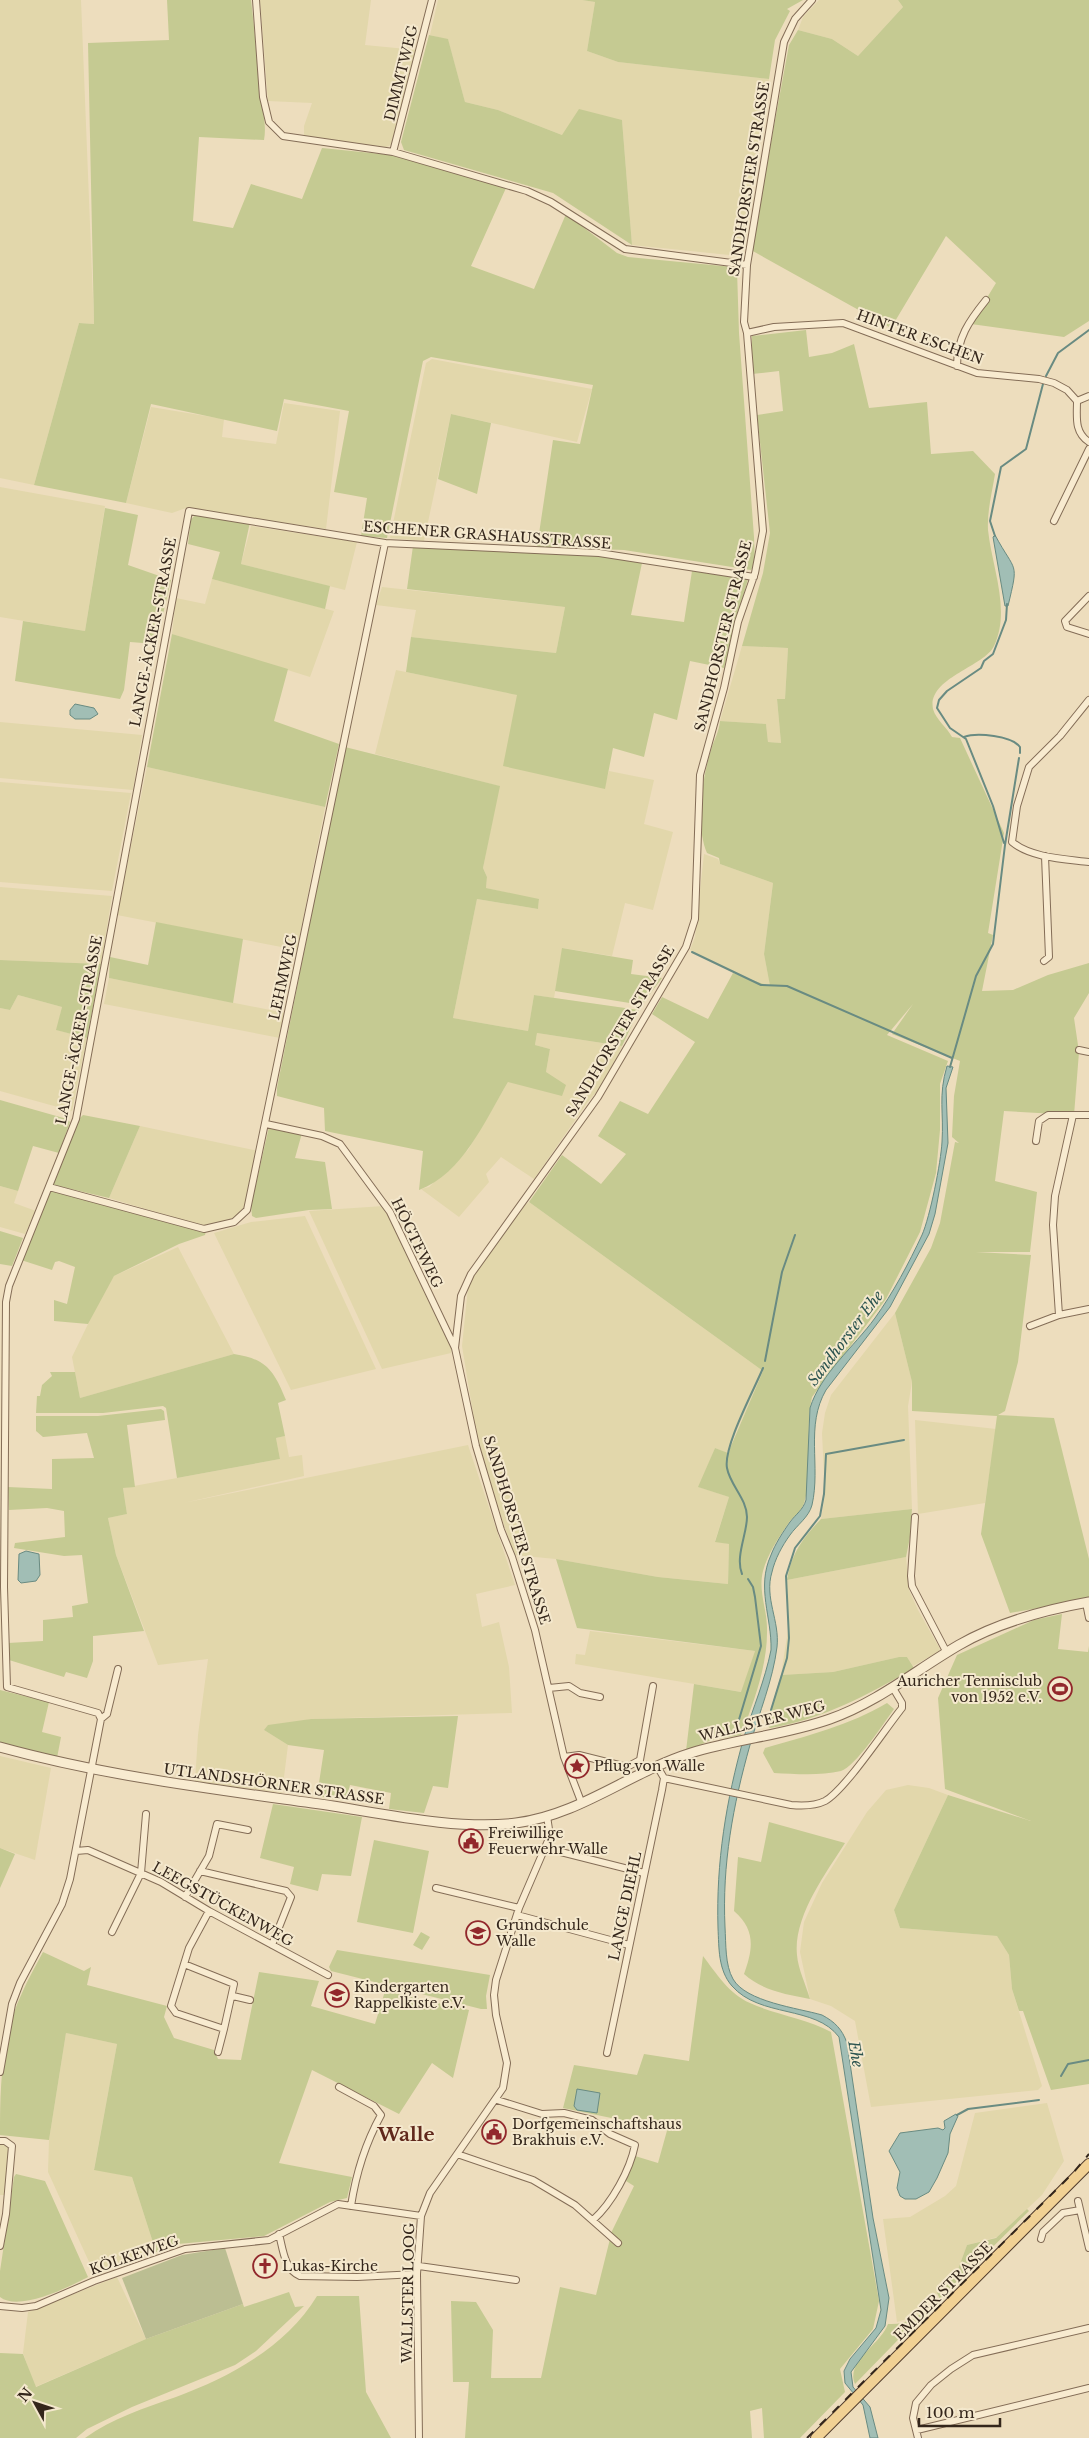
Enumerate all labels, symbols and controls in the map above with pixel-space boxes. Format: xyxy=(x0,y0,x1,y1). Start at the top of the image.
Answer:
street label: DIMMTWEG xyxy=(380,23,422,123)
street label: SANDHORSTER STRASSE xyxy=(725,81,773,277)
street label: HINTER ESCHEN xyxy=(854,306,986,368)
street label: ESCHENER GRASHAUSSTRASSE xyxy=(362,517,612,553)
street label: LANGE-ÄCKER-STRASSE xyxy=(126,536,180,728)
street label: SANDHORSTER STRASSE xyxy=(691,539,755,733)
street label: LEHMWEG xyxy=(265,932,301,1022)
street label: LANGE-ÄCKER-STRASSE xyxy=(52,934,106,1126)
street label: SANDHORSTER STRASSE xyxy=(562,942,678,1120)
street label: HÖGTEWEG xyxy=(387,1195,448,1291)
water label: Sandhorster Ehe xyxy=(803,1287,887,1389)
street label: SANDHORSTER STRASSE xyxy=(480,1433,554,1627)
place label: Auricher Tennisclub von 1952 e.V. xyxy=(896,1672,1042,1706)
sports icon: Auricher Tennisclub von 1952 e.V. xyxy=(1047,1676,1073,1702)
street label: WALLSTER WEG xyxy=(696,1697,827,1746)
place icon: Pflug von Walle xyxy=(564,1753,590,1779)
place label: Pflug von Walle xyxy=(594,1757,705,1775)
street label: UTLANDSHÖRNER STRASSE xyxy=(162,1759,386,1808)
place label: Freiwillige Feuerwehr Walle xyxy=(488,1824,608,1858)
public building icon: Freiwillige Feuerwehr Walle xyxy=(458,1828,484,1854)
street label: LANGE DIEHL xyxy=(605,1850,645,1962)
street label: LEEGSTÜCKENWEG xyxy=(149,1857,297,1950)
place label: Grundschule Walle xyxy=(495,1916,589,1950)
school or university icon: Grundschule Walle xyxy=(465,1920,491,1946)
place label: Kindergarten Rappelkiste e.V. xyxy=(354,1978,466,2012)
school or university icon: Kindergarten Rappelkiste e.V. xyxy=(324,1982,350,2008)
water label: Ehe xyxy=(844,2038,868,2069)
place label: Dorfgemeinschaftshaus Brakhuis e.V. xyxy=(512,2115,682,2149)
public building icon: Dorfgemeinschaftshaus Brakhuis e.V. xyxy=(481,2119,507,2145)
district label: Walle xyxy=(376,2123,435,2146)
street label: WALLSTER LOOG xyxy=(398,2223,418,2364)
street label: KÖLKEWEG xyxy=(87,2230,181,2279)
street label: EMDER STRASSE xyxy=(890,2238,996,2344)
church icon: Lukas-Kirche xyxy=(252,2253,278,2279)
place label: Lukas-Kirche xyxy=(282,2257,378,2275)
north arrow xyxy=(10,2378,60,2428)
text: N xyxy=(14,2384,36,2405)
scale bar xyxy=(919,2396,1000,2428)
text: 100 m xyxy=(926,2403,975,2422)

